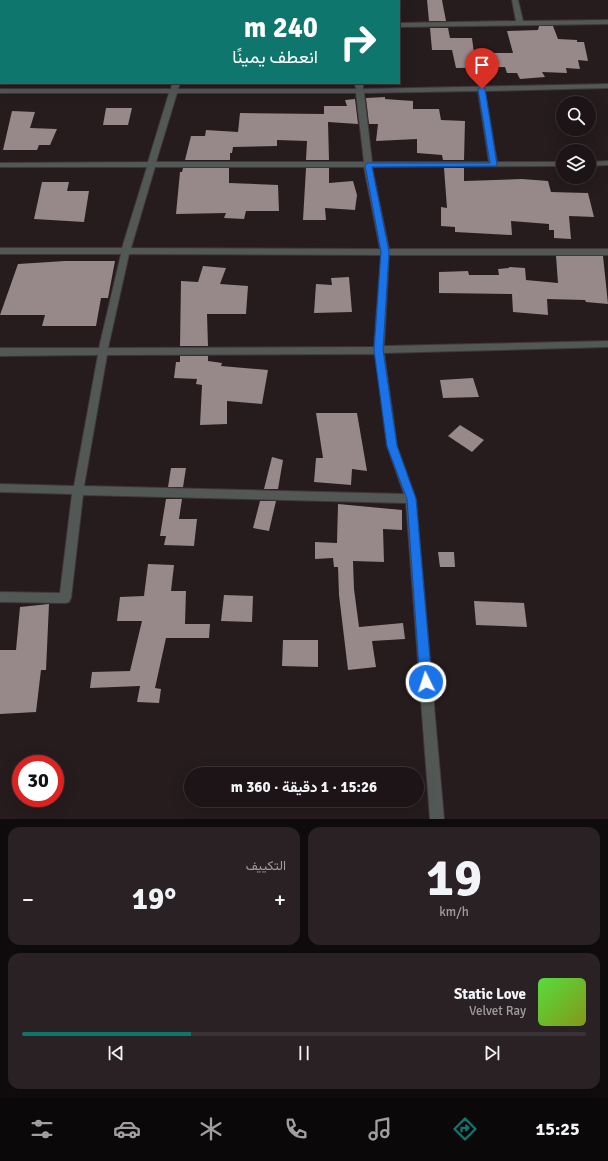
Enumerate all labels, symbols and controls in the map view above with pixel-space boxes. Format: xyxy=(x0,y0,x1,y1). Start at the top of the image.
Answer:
text: 240 m xyxy=(244,11,318,45)
icon: right xyxy=(332,16,384,68)
text: انعطف يمينًا xyxy=(232,46,318,68)
pin xyxy=(465,48,499,89)
icon: arrive xyxy=(471,54,493,76)
map controls xyxy=(556,96,596,184)
button: search xyxy=(556,96,596,136)
button: layers xyxy=(556,144,596,184)
position arrow xyxy=(405,661,447,703)
speed limit sign: 30 xyxy=(12,755,64,807)
text: 15:26 · 1 دقيقة · 360 m xyxy=(231,778,377,796)
text: 19 xyxy=(426,846,482,910)
text: التكييف xyxy=(246,858,286,874)
text: 19° xyxy=(132,881,176,918)
text: − xyxy=(22,886,34,913)
text: + xyxy=(274,886,286,913)
text: km/h xyxy=(439,904,469,920)
text: Static Love xyxy=(454,985,526,1003)
text: Velvet Ray xyxy=(469,1003,526,1019)
icon: previous xyxy=(105,1042,127,1064)
icon: pause xyxy=(293,1042,315,1064)
icon: next xyxy=(481,1042,503,1064)
icon: filters xyxy=(28,1115,56,1143)
icon: car xyxy=(113,1115,141,1143)
icon: climate xyxy=(197,1115,225,1143)
icon: phone xyxy=(282,1115,310,1143)
icon: music xyxy=(366,1115,394,1143)
icon: directions xyxy=(451,1115,479,1143)
text: 15:25 xyxy=(536,1118,580,1140)

